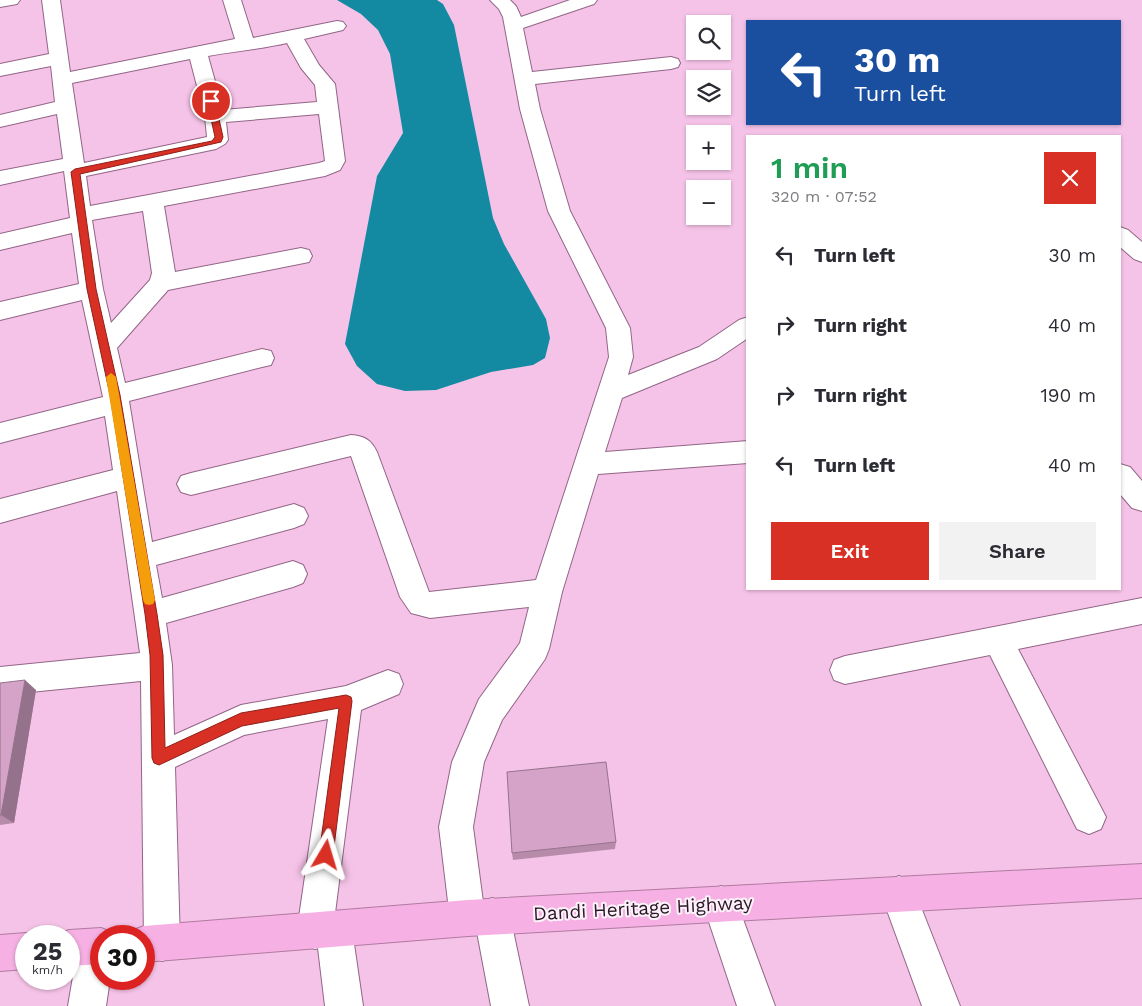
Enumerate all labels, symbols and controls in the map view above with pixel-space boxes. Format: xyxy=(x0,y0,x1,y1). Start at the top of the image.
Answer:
map controls xyxy=(686,15,731,225)
button: search xyxy=(686,15,731,60)
text: 30 m xyxy=(854,39,940,81)
icon: left xyxy=(771,40,836,105)
button: layers xyxy=(686,70,731,115)
pin xyxy=(190,80,232,122)
text: Turn left xyxy=(854,81,946,106)
icon: arrive xyxy=(197,87,225,115)
button: + xyxy=(686,125,731,170)
text: 1 min xyxy=(771,150,848,185)
button: close xyxy=(1044,152,1096,204)
button: − xyxy=(686,180,731,225)
text: 320 m · 07:52 xyxy=(771,187,877,206)
icon: left xyxy=(771,241,799,269)
text: Turn left xyxy=(814,244,895,267)
text: 30 m xyxy=(1049,244,1096,267)
icon: right xyxy=(771,311,799,339)
text: Turn right xyxy=(814,314,907,337)
text: 40 m xyxy=(1048,314,1096,337)
icon: right xyxy=(771,381,799,409)
text: Turn right xyxy=(814,384,907,407)
text: 190 m xyxy=(1040,384,1096,407)
icon: left xyxy=(771,451,799,479)
text: Turn left xyxy=(814,454,895,477)
text: 40 m xyxy=(1048,454,1096,477)
button: Exit xyxy=(771,522,929,580)
button: Share xyxy=(939,522,1096,580)
position arrow xyxy=(299,828,351,880)
street label: Dandi Heritage Highway xyxy=(533,891,754,925)
speed limit sign: 30 xyxy=(90,925,155,990)
text: 25 xyxy=(33,937,62,966)
text: km/h xyxy=(32,963,63,977)

